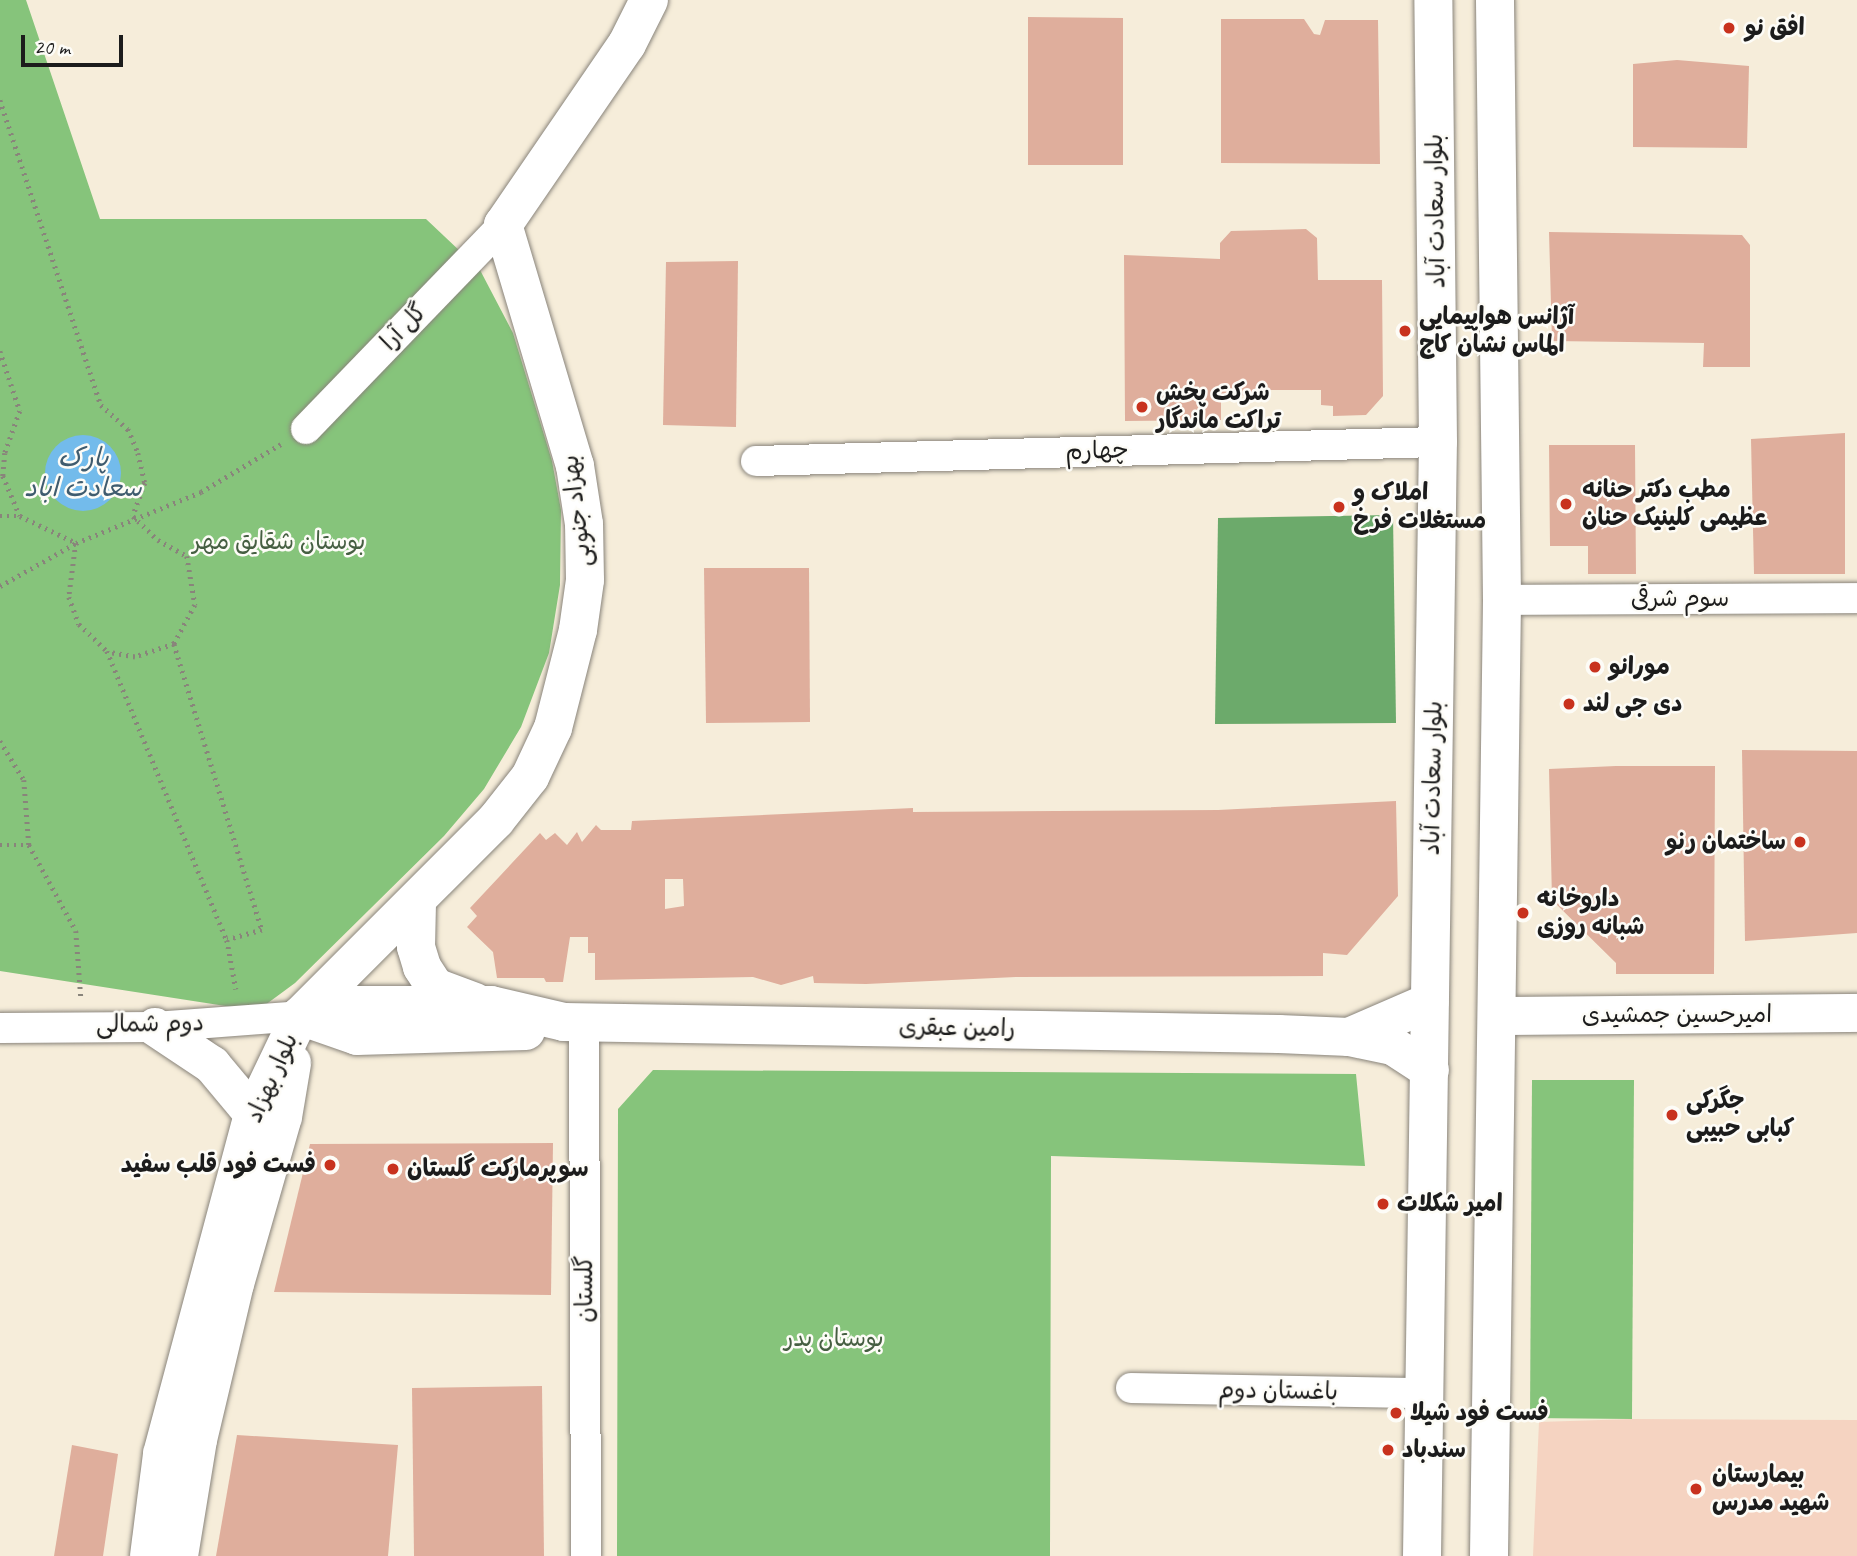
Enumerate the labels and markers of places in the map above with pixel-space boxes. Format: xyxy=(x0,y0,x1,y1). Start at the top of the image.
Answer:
place label: افق نو xyxy=(1745,14,1805,42)
marker: افق نو xyxy=(1719,18,1739,38)
place label: آژانس هواپیمایی الماس نشان کاج xyxy=(1419,303,1574,359)
marker: آژانس هواپیمایی الماس نشان کاج xyxy=(1397,323,1413,339)
place label: شرکت پخش تراکت ماندگار xyxy=(1156,379,1281,435)
marker: شرکت پخش تراکت ماندگار xyxy=(1134,399,1150,415)
place label: مطب دکتر حنانه عظیمی کلینیک حنان xyxy=(1582,476,1767,532)
place label: املاک و مستغلات فرخ xyxy=(1353,479,1486,535)
marker: مطب دکتر حنانه عظیمی کلینیک حنان xyxy=(1556,494,1576,514)
marker: املاک و مستغلات فرخ xyxy=(1331,499,1347,515)
place label: مورانو xyxy=(1609,653,1670,681)
marker: مورانو xyxy=(1587,659,1603,675)
place label: دی جی لند xyxy=(1583,690,1682,718)
marker: دی جی لند xyxy=(1561,696,1577,712)
place label: ساختمان رنو xyxy=(1666,828,1786,856)
marker: ساختمان رنو xyxy=(1792,834,1808,850)
place label: داروخانه شبانه روزی xyxy=(1537,885,1644,941)
marker: داروخانه شبانه روزی xyxy=(1515,905,1531,921)
place label: جگرکی کبابی حبیبی xyxy=(1686,1087,1794,1143)
marker: جگرکی کبابی حبیبی xyxy=(1664,1107,1680,1123)
place label: فست فود قلب سفید xyxy=(121,1151,316,1179)
place label: سوپرمارکت گلستان xyxy=(407,1155,589,1183)
marker: فست فود قلب سفید xyxy=(322,1157,338,1173)
marker: سوپرمارکت گلستان xyxy=(385,1161,401,1177)
place label: امیر شکلات xyxy=(1397,1190,1503,1218)
marker: امیر شکلات xyxy=(1375,1196,1391,1212)
place label: فست فود شیلا xyxy=(1410,1399,1549,1427)
marker: فست فود شیلا xyxy=(1388,1405,1404,1421)
place label: سندباد xyxy=(1402,1436,1466,1464)
marker: سندباد xyxy=(1380,1442,1396,1458)
place label: بیمارستان شهید مدرس xyxy=(1712,1461,1829,1517)
marker: بیمارستان شهید مدرس xyxy=(1686,1479,1706,1499)

